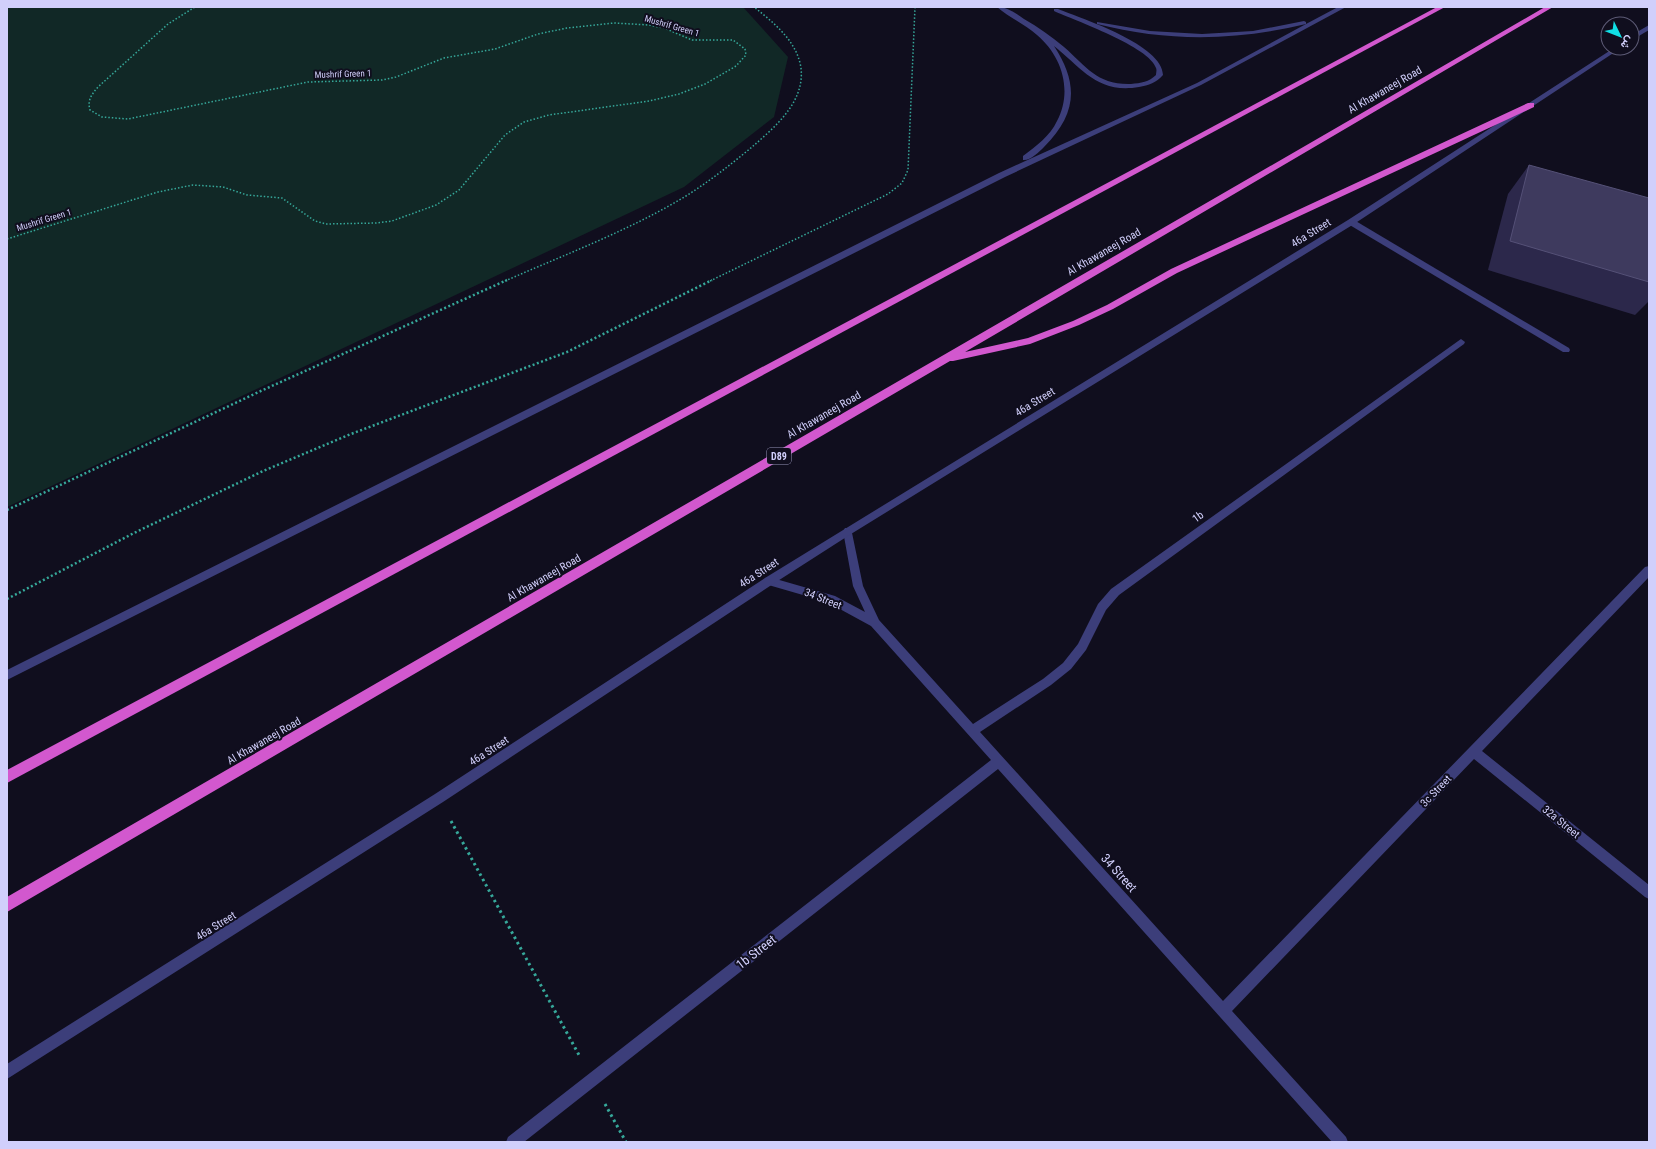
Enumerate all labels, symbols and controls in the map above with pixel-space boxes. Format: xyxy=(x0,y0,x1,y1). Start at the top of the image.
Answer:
street label: Mushrif Green 1 xyxy=(643,13,701,39)
north arrow xyxy=(1600,16,1640,56)
text: ش xyxy=(1618,33,1636,52)
street label: Al Khawaneej Road xyxy=(1346,64,1424,116)
street label: Mushrif Green 1 xyxy=(315,68,371,80)
street label: Mushrif Green 1 xyxy=(15,207,73,233)
street label: 46a Street xyxy=(1289,216,1333,250)
street label: Al Khawaneej Road xyxy=(1065,226,1143,278)
street label: 46a Street xyxy=(1013,385,1057,419)
street label: Al Khawaneej Road xyxy=(785,389,863,441)
road number: D89 xyxy=(767,448,791,464)
street label: 1b xyxy=(1190,509,1206,525)
street label: Al Khawaneej Road xyxy=(505,552,583,604)
street label: 46a Street xyxy=(737,555,781,591)
street label: 34 Street xyxy=(802,586,844,612)
street label: Al Khawaneej Road xyxy=(225,715,303,767)
street label: 46a Street xyxy=(467,733,511,769)
street label: 3c Street xyxy=(1418,773,1454,809)
street label: 32a Street xyxy=(1540,803,1582,841)
street label: 34 Street xyxy=(1098,851,1140,895)
street label: 46a Street xyxy=(194,909,238,943)
street label: 1b Street xyxy=(733,932,779,972)

